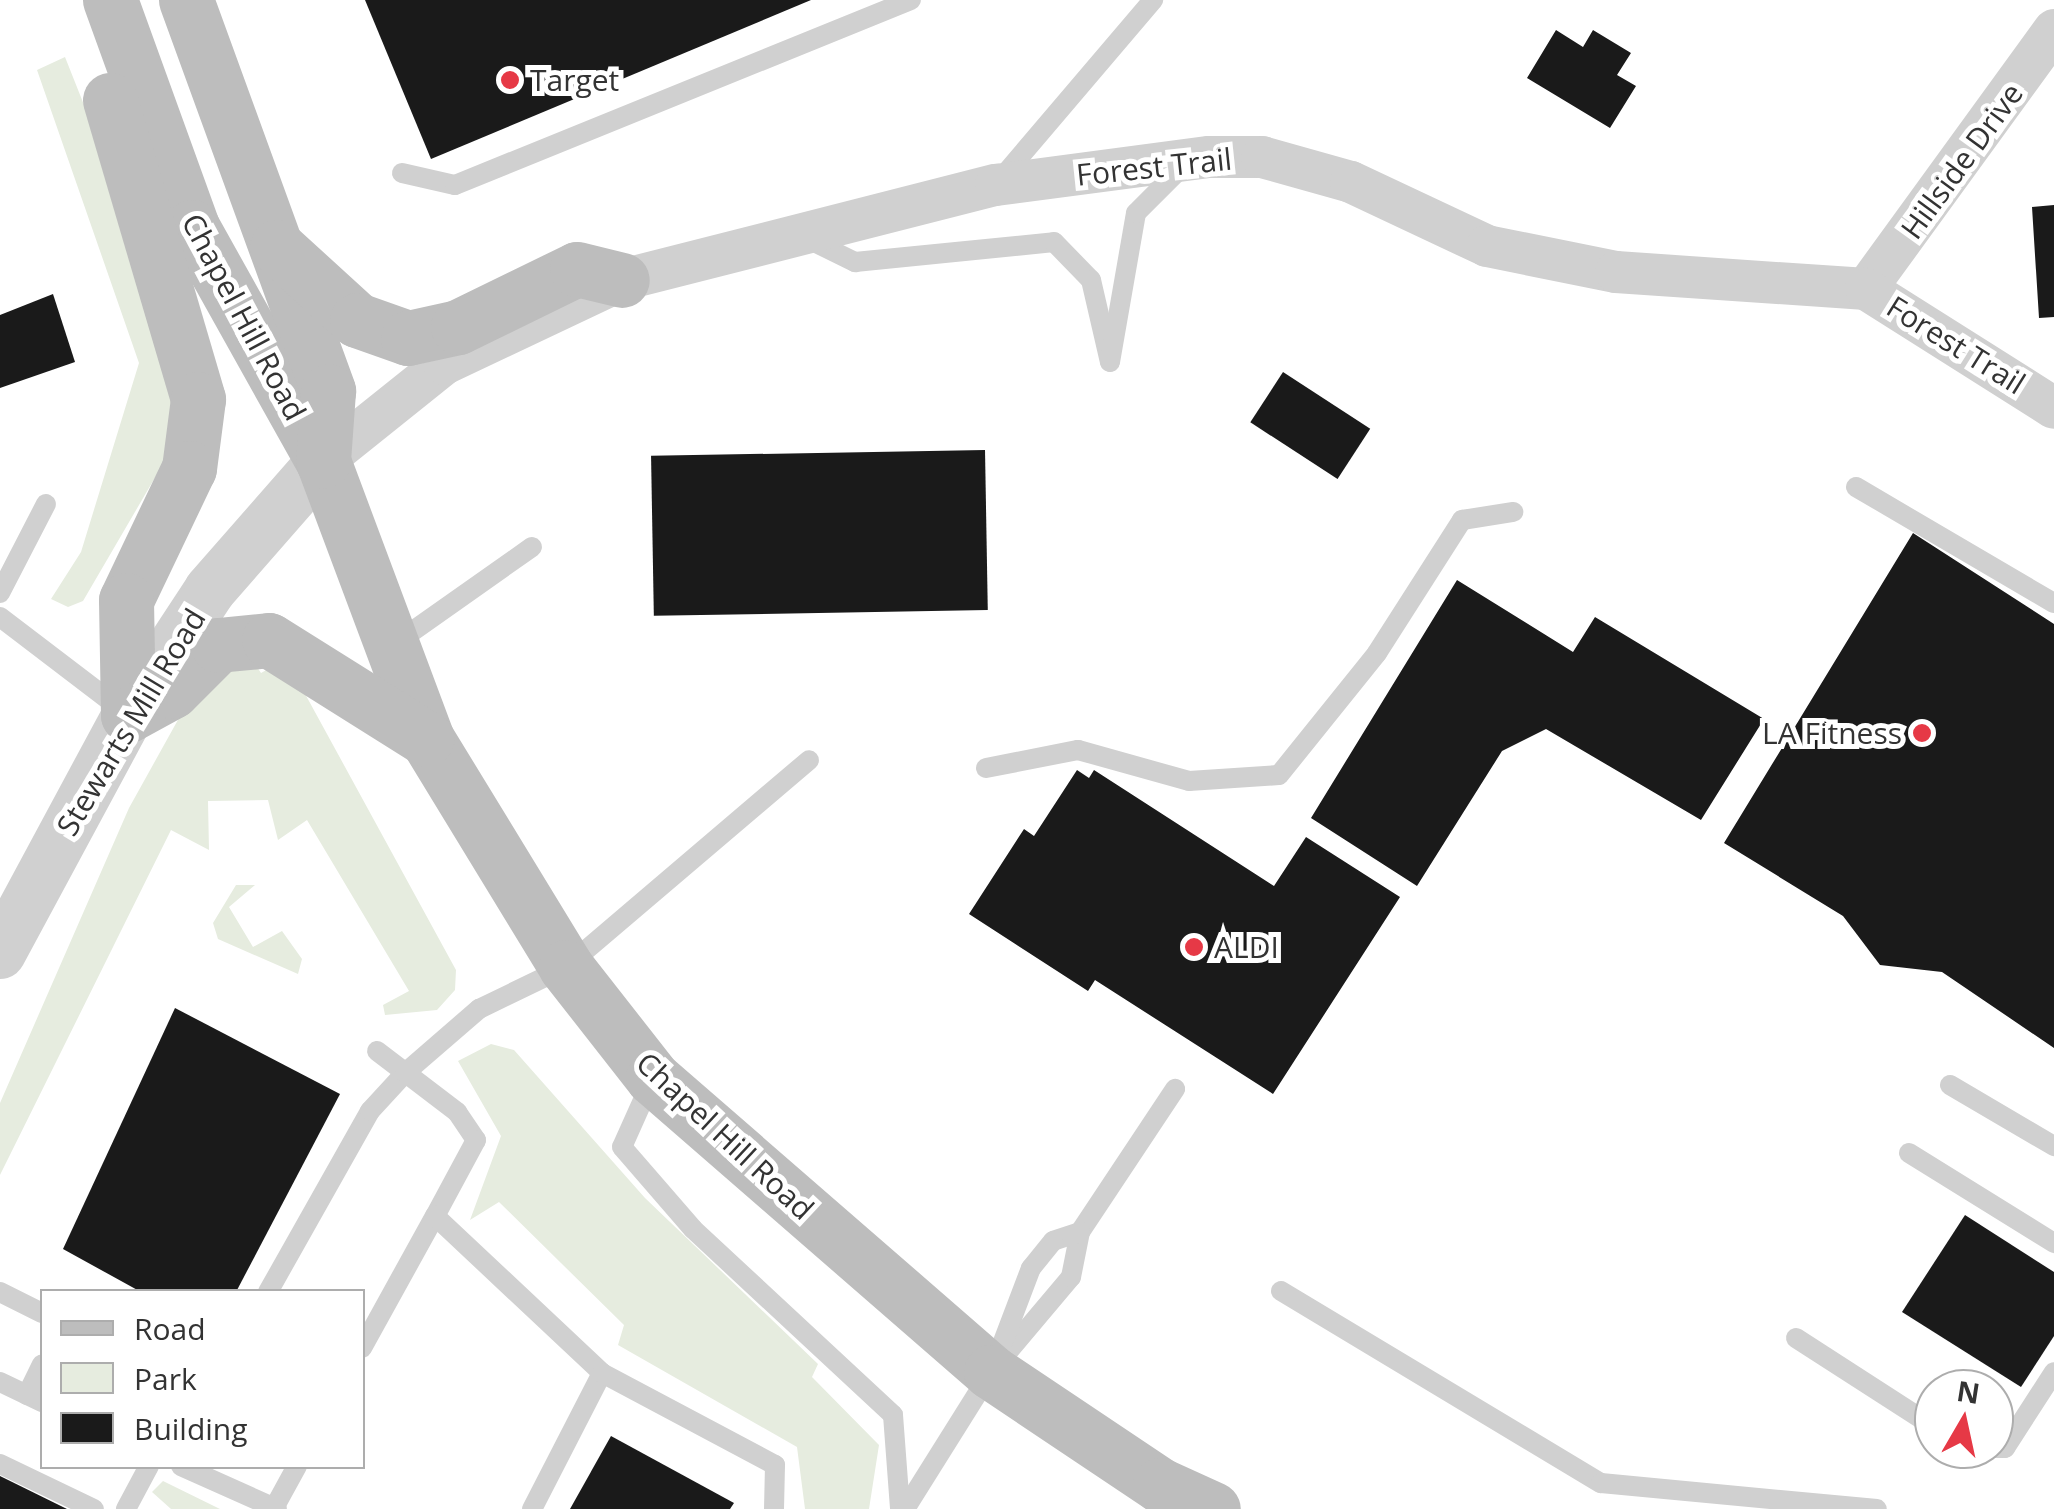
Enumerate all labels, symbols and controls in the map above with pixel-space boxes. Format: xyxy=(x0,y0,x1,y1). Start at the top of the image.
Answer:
place label: Target xyxy=(530,62,619,98)
marker: Target xyxy=(499,69,521,91)
street label: Hillside Drive xyxy=(1894,76,2030,246)
street label: Forest Trail xyxy=(1075,141,1233,193)
street label: Chapel Hill Road xyxy=(174,208,314,426)
street label: Forest Trail xyxy=(1880,288,2032,402)
street label: Stewarts Mill Road xyxy=(49,602,213,842)
place label: LA Fitness xyxy=(1762,715,1902,751)
marker: LA Fitness xyxy=(1911,722,1933,744)
place label: ALDI xyxy=(1214,929,1279,965)
marker: ALDI xyxy=(1183,936,1205,958)
street label: Chapel Hill Road xyxy=(629,1045,821,1227)
legend xyxy=(40,1289,365,1469)
text: Road xyxy=(134,1308,206,1349)
text: Park xyxy=(134,1358,197,1399)
north arrow xyxy=(1914,1369,2014,1469)
text: N xyxy=(1954,1371,1983,1412)
text: Building xyxy=(134,1408,248,1449)

